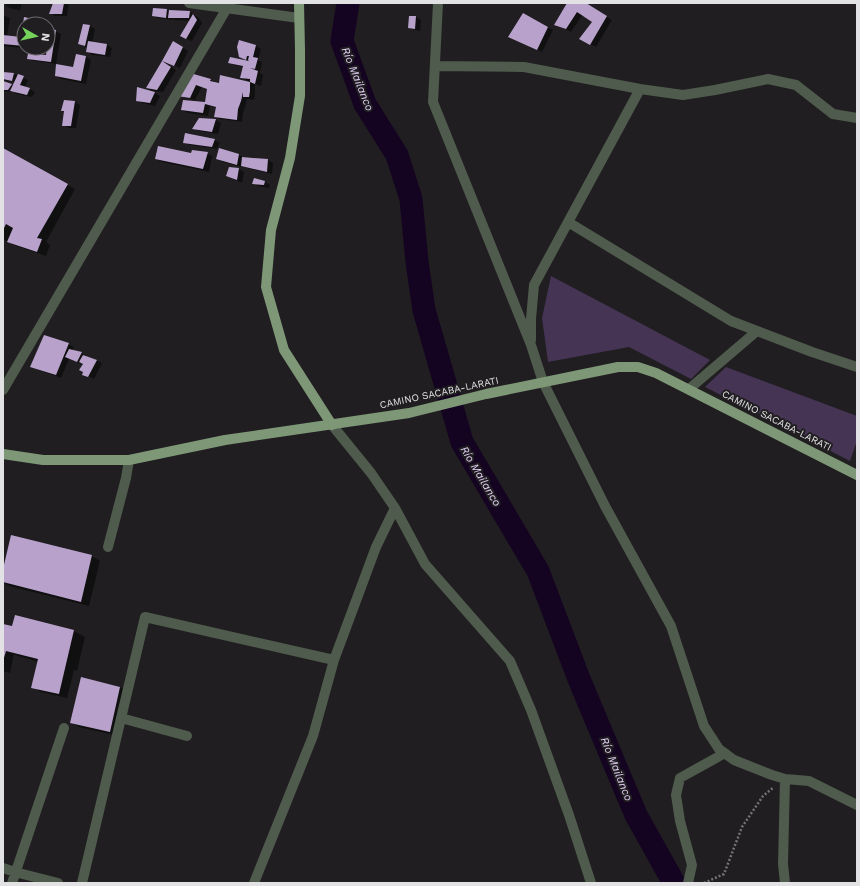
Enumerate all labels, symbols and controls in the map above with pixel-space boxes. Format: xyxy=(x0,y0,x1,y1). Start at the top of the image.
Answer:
north arrow xyxy=(16,16,56,56)
text: N xyxy=(38,32,52,42)
water label: Río Mailanco xyxy=(339,45,376,113)
street label: CAMINO SACABA-LARATI xyxy=(379,375,500,410)
street label: CAMINO SACABA-LARATI xyxy=(720,388,833,453)
water label: Río Mailanco xyxy=(458,444,504,509)
water label: Río Mailanco xyxy=(598,735,635,803)

